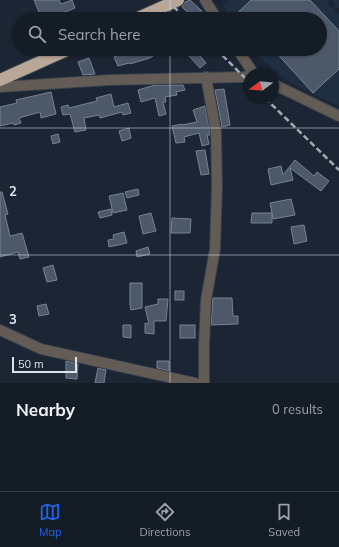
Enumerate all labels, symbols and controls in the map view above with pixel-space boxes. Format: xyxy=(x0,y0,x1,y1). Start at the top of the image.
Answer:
search box xyxy=(12,12,327,56)
icon: search xyxy=(26,23,48,45)
text: Search here xyxy=(58,25,140,44)
north arrow xyxy=(243,68,279,104)
text: 2 xyxy=(9,183,17,199)
text: 3 xyxy=(9,311,17,327)
scale bar xyxy=(12,355,77,374)
text: 50 m xyxy=(18,357,44,371)
text: Nearby xyxy=(16,399,75,420)
text: 0 results xyxy=(272,401,323,417)
tab: Map xyxy=(39,501,62,539)
tab: Directions xyxy=(140,501,190,539)
tab: Saved xyxy=(268,501,300,539)

